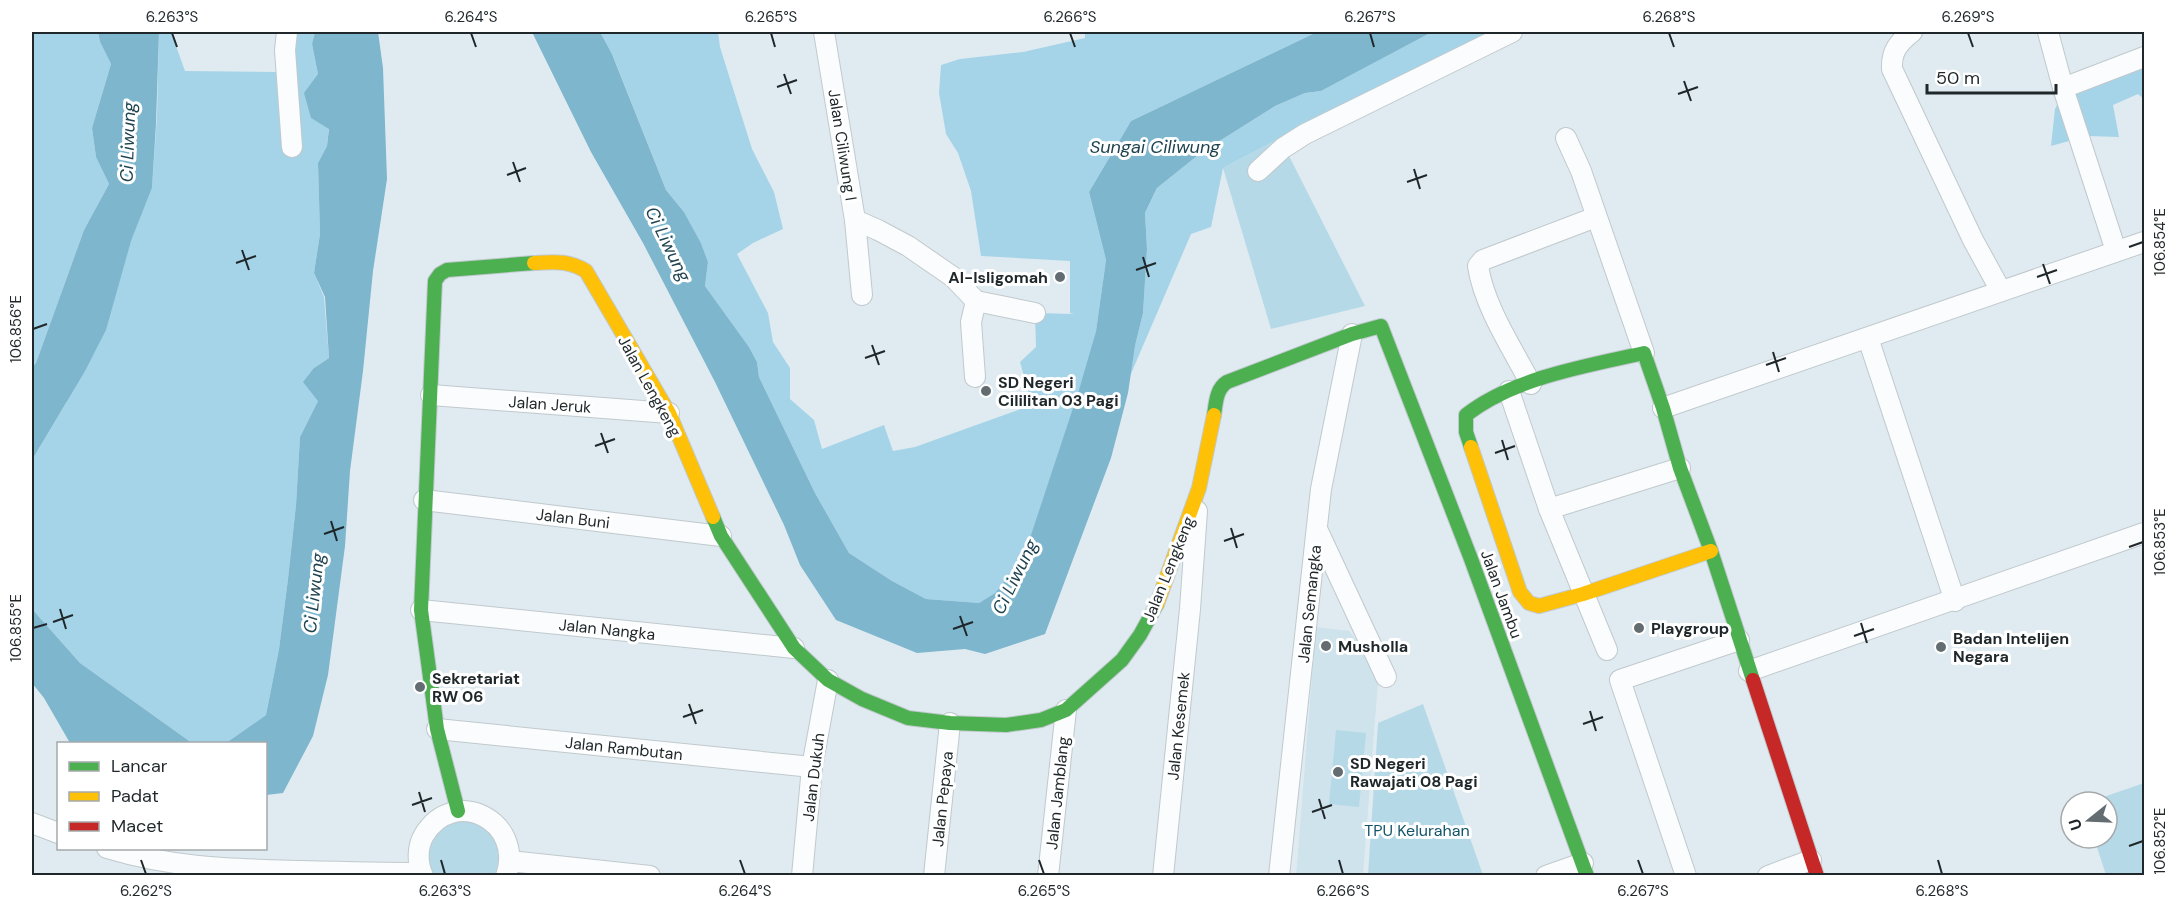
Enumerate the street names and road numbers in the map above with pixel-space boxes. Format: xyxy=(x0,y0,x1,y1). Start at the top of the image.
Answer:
street label: Jalan Ciliwung I xyxy=(823,88,862,202)
street label: Jalan Lengkeng xyxy=(613,332,686,441)
street label: Jalan Jeruk xyxy=(508,391,592,418)
street label: Jalan Buni xyxy=(535,504,611,533)
street label: Jalan Lengkeng xyxy=(1138,513,1199,625)
street label: Jalan Semangka xyxy=(1293,544,1326,664)
street label: Jalan Jambu xyxy=(1476,547,1527,641)
street label: Jalan Nangka xyxy=(558,614,656,645)
street label: Jalan Kesemek xyxy=(1162,671,1195,781)
street label: Jalan Rambutan xyxy=(564,732,684,765)
street label: Jalan Dukuh xyxy=(798,732,829,823)
street label: Jalan Jamblang xyxy=(1041,735,1074,851)
street label: Jalan Pepaya xyxy=(927,750,958,848)

